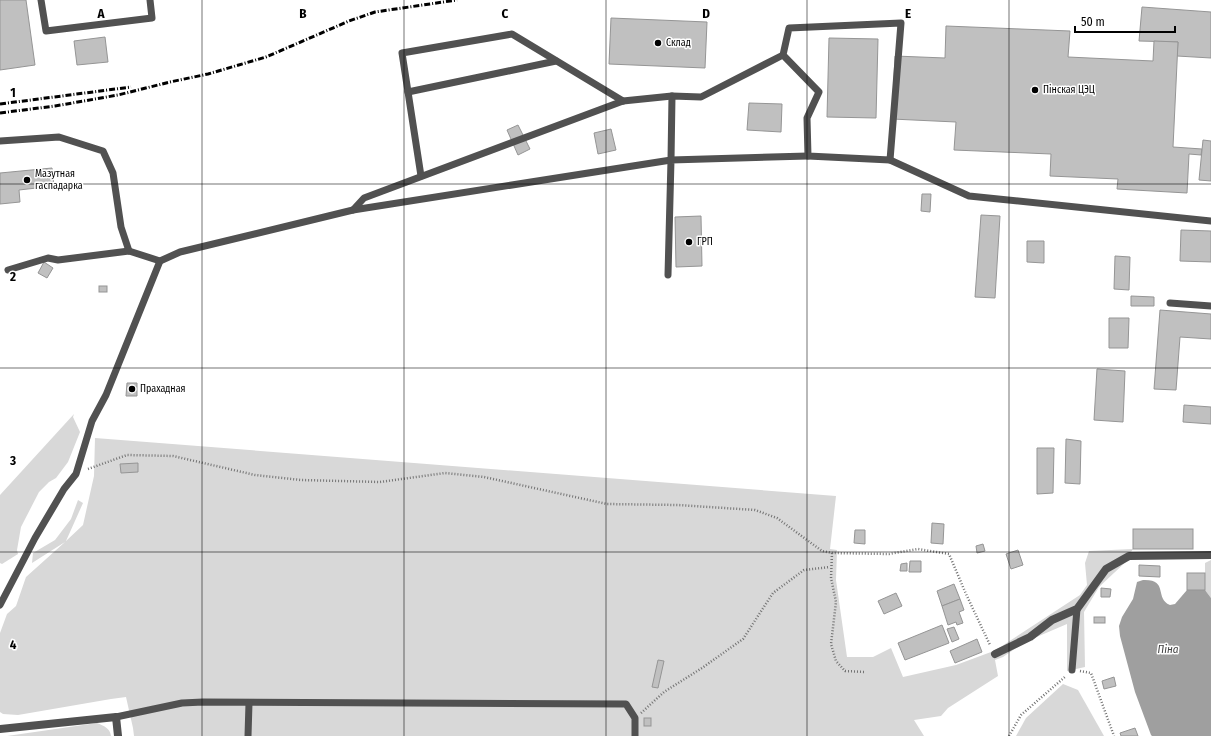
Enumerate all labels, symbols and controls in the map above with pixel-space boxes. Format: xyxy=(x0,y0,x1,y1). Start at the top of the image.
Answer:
text: A xyxy=(96,6,105,21)
text: B xyxy=(299,6,307,21)
text: C xyxy=(502,6,509,21)
text: D xyxy=(702,6,710,21)
text: E xyxy=(905,6,911,21)
scale bar xyxy=(1075,8,1175,34)
text: 50 m xyxy=(1081,15,1105,29)
place label: Склад xyxy=(666,37,691,49)
marker: Склад xyxy=(653,38,663,48)
place label: Пінская ЦЭЦ xyxy=(1043,83,1095,96)
text: 1 xyxy=(10,85,16,100)
marker: Пінская ЦЭЦ xyxy=(1030,85,1040,95)
place label: Мазутная гаспадарка xyxy=(35,168,83,192)
marker: Мазутная гаспадарка xyxy=(22,175,32,185)
place label: ГРП xyxy=(697,236,713,248)
marker: ГРП xyxy=(684,237,694,247)
text: 2 xyxy=(9,269,16,284)
place label: Прахадная xyxy=(140,383,186,395)
marker: Прахадная xyxy=(127,384,137,394)
text: 3 xyxy=(9,453,16,468)
text: 4 xyxy=(10,637,17,652)
water label: Піна xyxy=(1158,643,1179,656)

